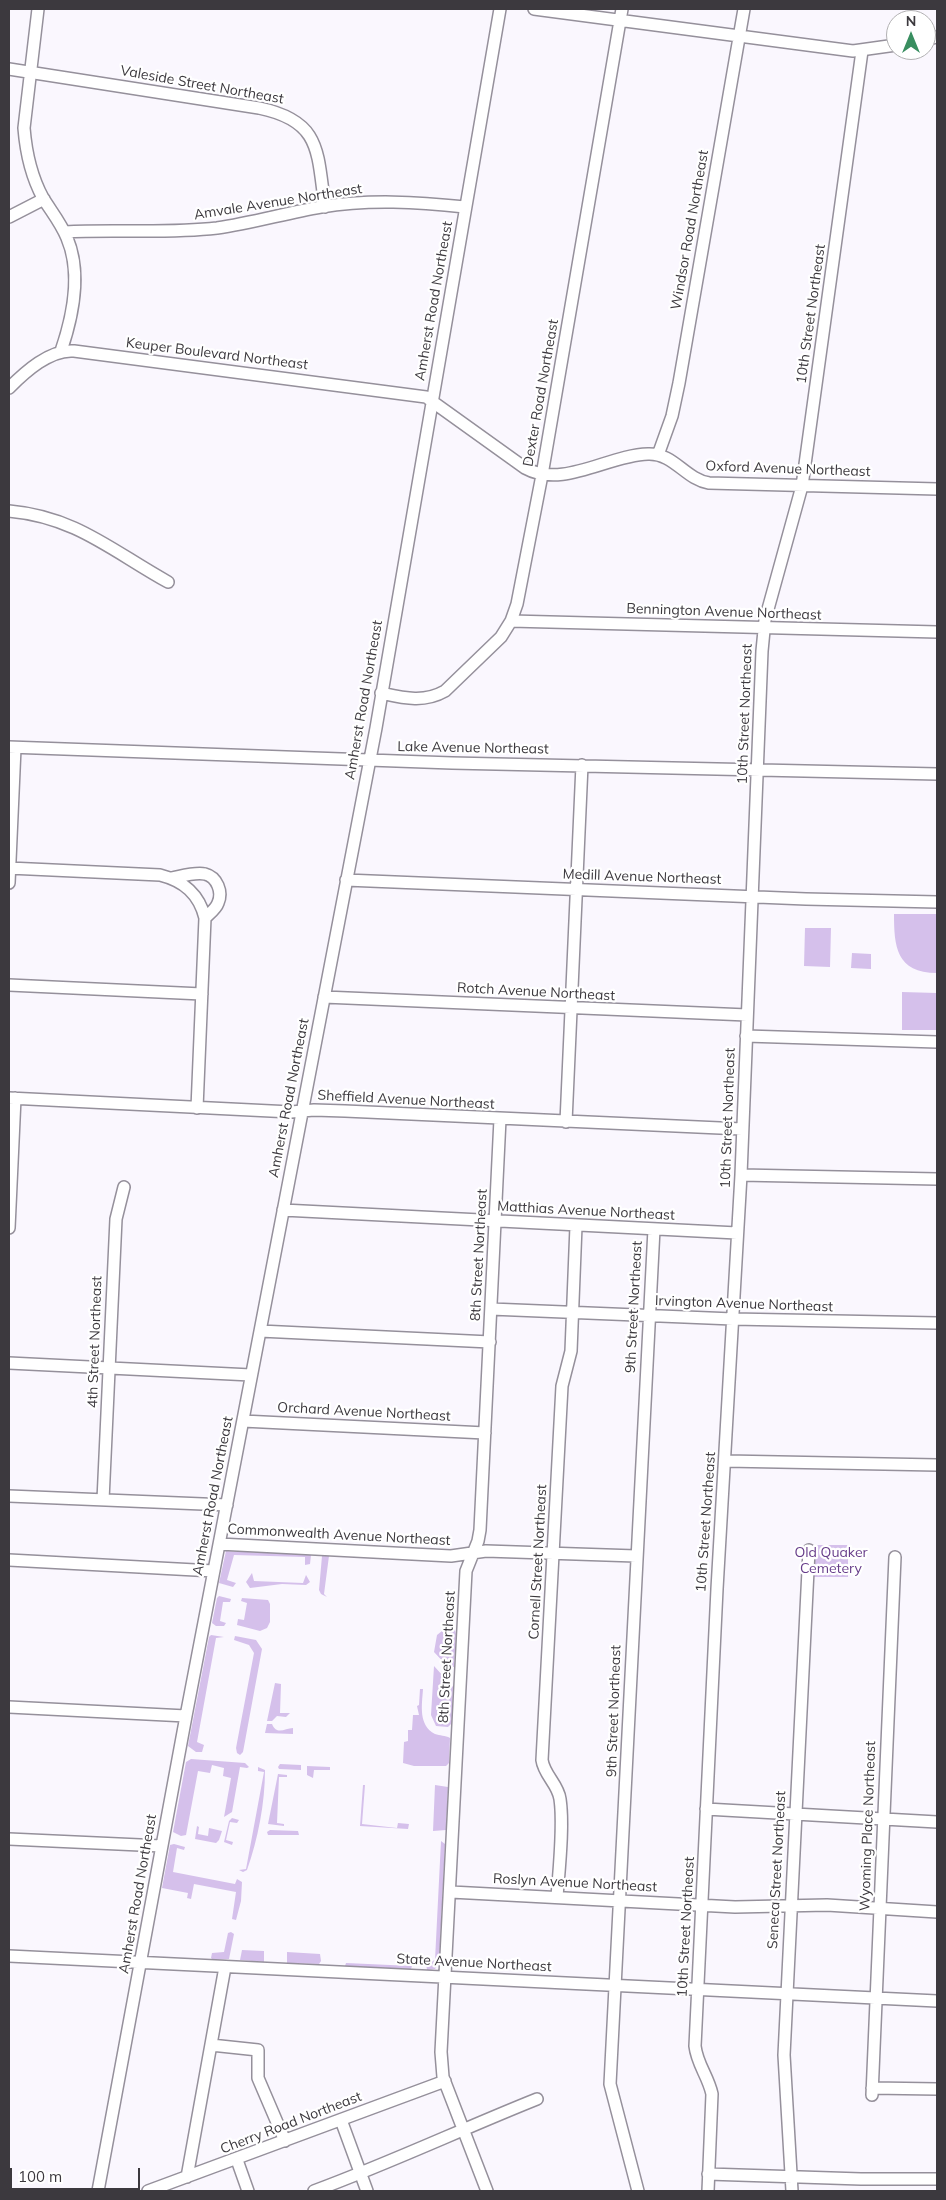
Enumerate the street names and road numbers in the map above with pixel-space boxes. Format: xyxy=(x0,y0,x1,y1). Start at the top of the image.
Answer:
street label: Valeside Street Northeast xyxy=(119,62,285,108)
street label: Windsor Road Northeast xyxy=(668,149,712,311)
street label: Amvale Avenue Northeast xyxy=(193,180,363,224)
street label: Amherst Road Northeast xyxy=(412,220,456,382)
street label: 10th Street Northeast xyxy=(793,243,829,385)
street label: Dexter Road Northeast xyxy=(520,318,562,468)
street label: Keuper Boulevard Northeast xyxy=(125,335,309,373)
street label: Oxford Avenue Northeast xyxy=(705,458,871,480)
street label: Bennington Avenue Northeast xyxy=(626,600,822,624)
street label: Amherst Road Northeast xyxy=(342,619,386,781)
street label: 10th Street Northeast xyxy=(734,643,756,785)
street label: Lake Avenue Northeast xyxy=(397,738,549,758)
street label: Medill Avenue Northeast xyxy=(562,866,722,888)
street label: Rotch Avenue Northeast xyxy=(457,979,615,1005)
street label: Amherst Road Northeast xyxy=(265,1017,313,1179)
street label: 10th Street Northeast xyxy=(717,1047,739,1189)
street label: Sheffield Avenue Northeast xyxy=(317,1087,495,1113)
street label: 8th Street Northeast xyxy=(467,1188,491,1322)
street label: Matthias Avenue Northeast xyxy=(497,1198,675,1224)
street label: 9th Street Northeast xyxy=(622,1240,646,1374)
street label: 4th Street Northeast xyxy=(84,1276,106,1408)
street label: Irvington Avenue Northeast xyxy=(655,1292,833,1316)
street label: Orchard Avenue Northeast xyxy=(277,1399,451,1425)
street label: Amherst Road Northeast xyxy=(189,1415,237,1577)
street label: 10th Street Northeast xyxy=(693,1451,719,1593)
street label: Cornell Street Northeast xyxy=(526,1484,550,1640)
street label: Commonwealth Avenue Northeast xyxy=(227,1521,451,1549)
street label: 8th Street Northeast xyxy=(435,1590,459,1724)
street label: 9th Street Northeast xyxy=(603,1645,625,1777)
street label: Wyoming Place Northeast xyxy=(857,1741,879,1911)
street label: Seneca Street Northeast xyxy=(764,1791,790,1949)
street label: Amherst Road Northeast xyxy=(116,1813,160,1975)
street label: 10th Street Northeast xyxy=(674,1856,698,1998)
street label: Roslyn Avenue Northeast xyxy=(493,1870,657,1896)
street label: State Avenue Northeast xyxy=(396,1951,552,1975)
street label: Cherry Road Northeast xyxy=(218,2088,364,2158)

